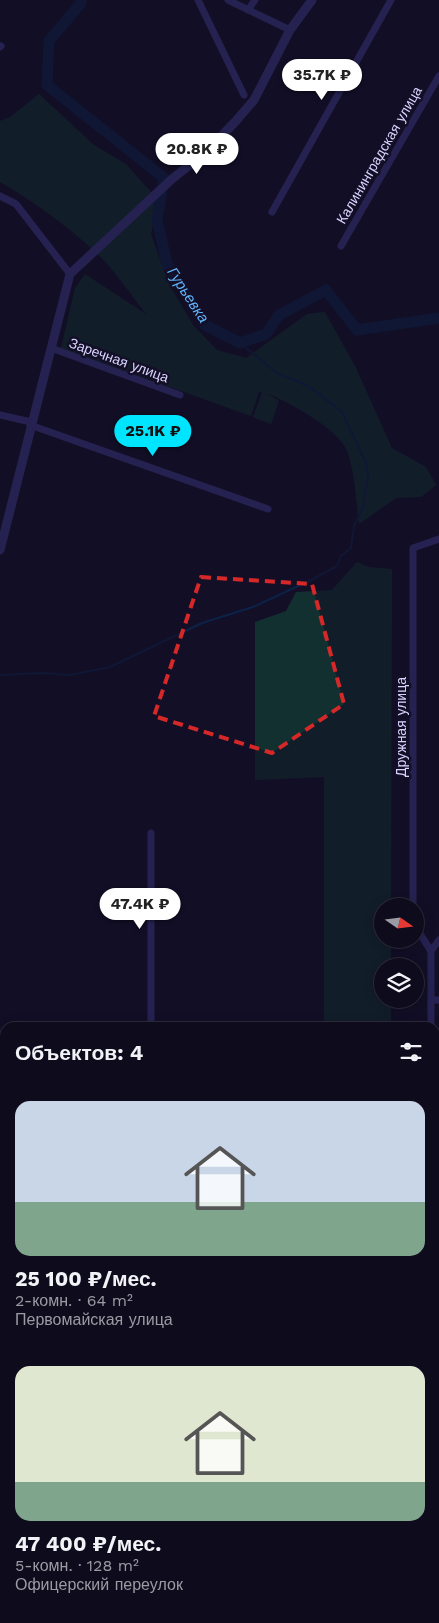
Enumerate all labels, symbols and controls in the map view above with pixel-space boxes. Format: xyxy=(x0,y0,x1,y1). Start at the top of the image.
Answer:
pin: 35.7K ₽ xyxy=(276,58,368,101)
text: 35.7K ₽ xyxy=(293,65,351,84)
street label: Калининградская улица xyxy=(333,83,425,227)
pin: 20.8K ₽ xyxy=(151,132,243,175)
text: 20.8K ₽ xyxy=(167,139,227,158)
water label: Гурьевка xyxy=(163,264,213,326)
street label: Заречная улица xyxy=(67,335,171,386)
pin: 25.1K ₽ xyxy=(107,414,199,457)
text: 25.1K ₽ xyxy=(125,421,181,440)
street label: Дружная улица xyxy=(393,677,409,777)
pin: 47.4K ₽ xyxy=(94,888,186,930)
text: 47.4K ₽ xyxy=(111,894,169,913)
north arrow xyxy=(374,898,424,948)
map controls xyxy=(374,898,424,1008)
button: layers xyxy=(374,958,424,1008)
icon: filters xyxy=(397,1038,425,1066)
text: Объектов: 4 xyxy=(15,1040,143,1065)
icon: home xyxy=(175,1133,265,1223)
text: 25 100 ₽/мес. xyxy=(15,1266,157,1291)
text: 2-комн. · 64 m² xyxy=(15,1291,133,1310)
text: Первомайская улица xyxy=(15,1310,173,1329)
icon: home xyxy=(175,1398,265,1488)
text: 47 400 ₽/мес. xyxy=(15,1531,161,1556)
text: 5-комн. · 128 m² xyxy=(15,1556,139,1575)
text: Офицерский переулок xyxy=(15,1575,183,1594)

